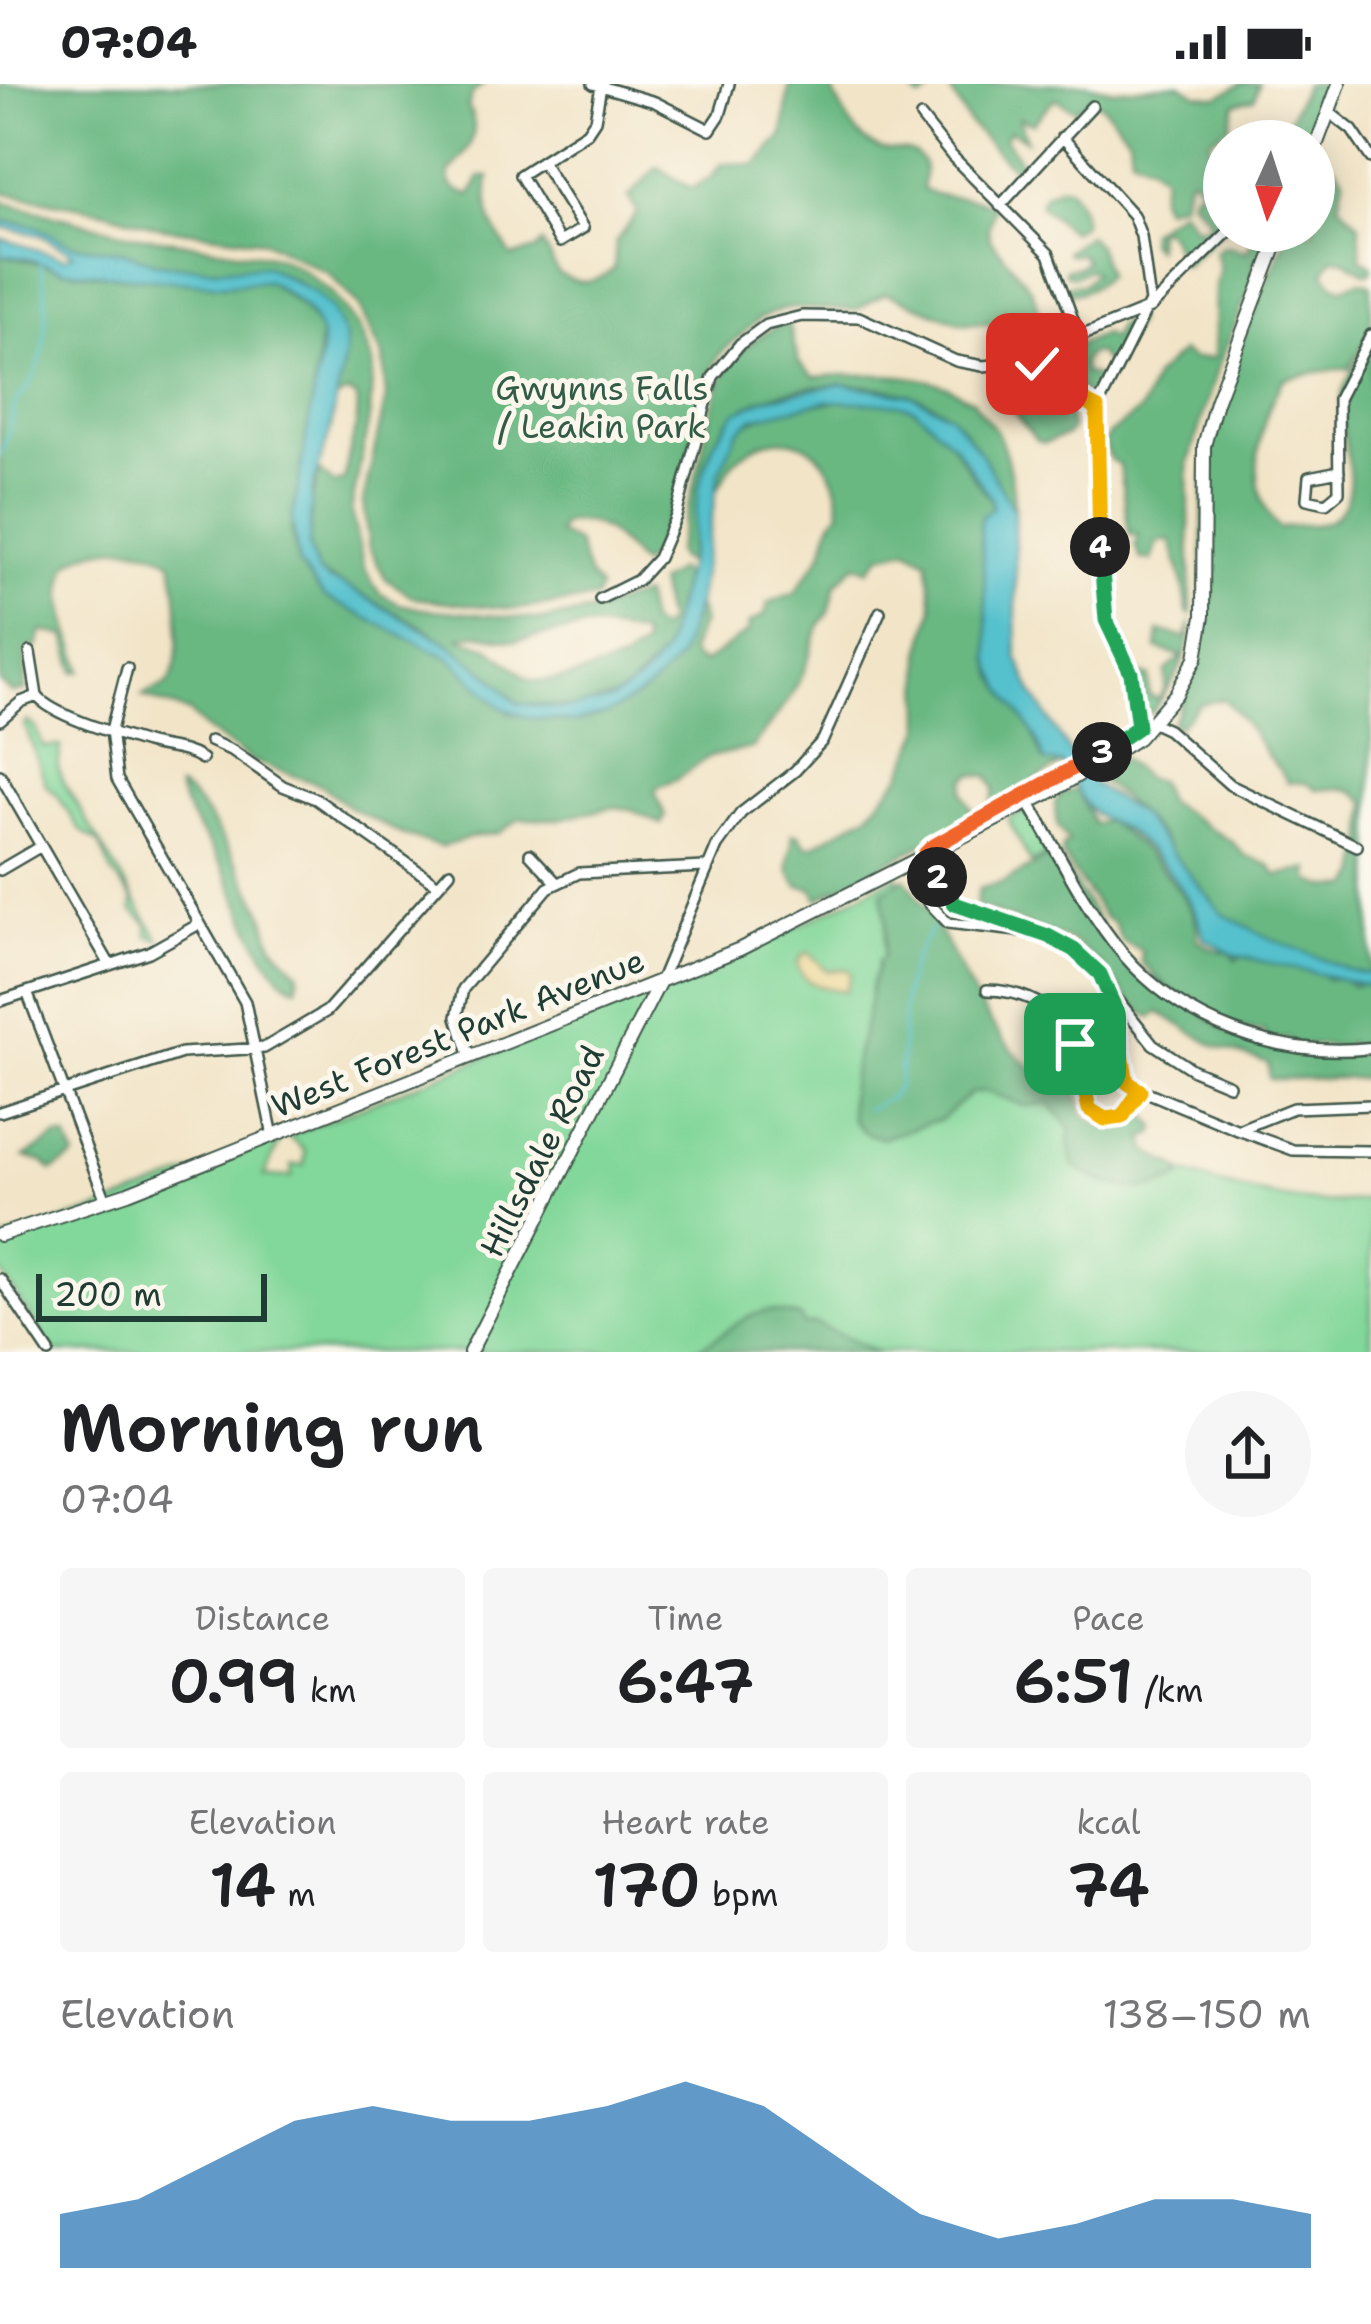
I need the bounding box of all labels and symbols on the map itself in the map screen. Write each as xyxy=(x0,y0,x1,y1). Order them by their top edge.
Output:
north arrow xyxy=(1203,120,1335,252)
pin xyxy=(986,313,1088,415)
park label: Gwynns Falls / Leakin Park xyxy=(495,366,709,449)
pin: 4 xyxy=(1070,517,1130,577)
pin: 3 xyxy=(1072,722,1132,782)
pin: 2 xyxy=(907,847,967,907)
street label: West Forest Park Avenue xyxy=(265,937,651,1129)
pin xyxy=(1024,993,1126,1095)
street label: Hillsdale Road xyxy=(469,1037,615,1265)
scale bar xyxy=(36,1268,267,1321)

